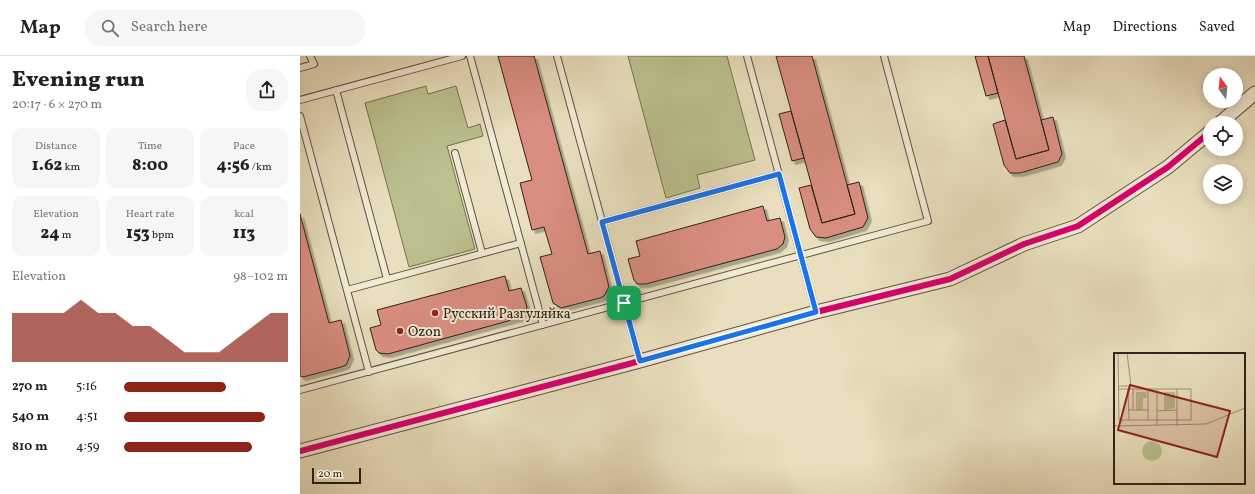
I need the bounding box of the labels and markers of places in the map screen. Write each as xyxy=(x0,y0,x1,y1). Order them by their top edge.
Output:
pin xyxy=(607,286,641,320)
place label: Русский Разгуляйка xyxy=(443,305,571,324)
marker: Русский Разгуляйка xyxy=(430,308,440,318)
place label: Ozon xyxy=(408,323,441,342)
marker: Ozon xyxy=(395,326,405,336)

